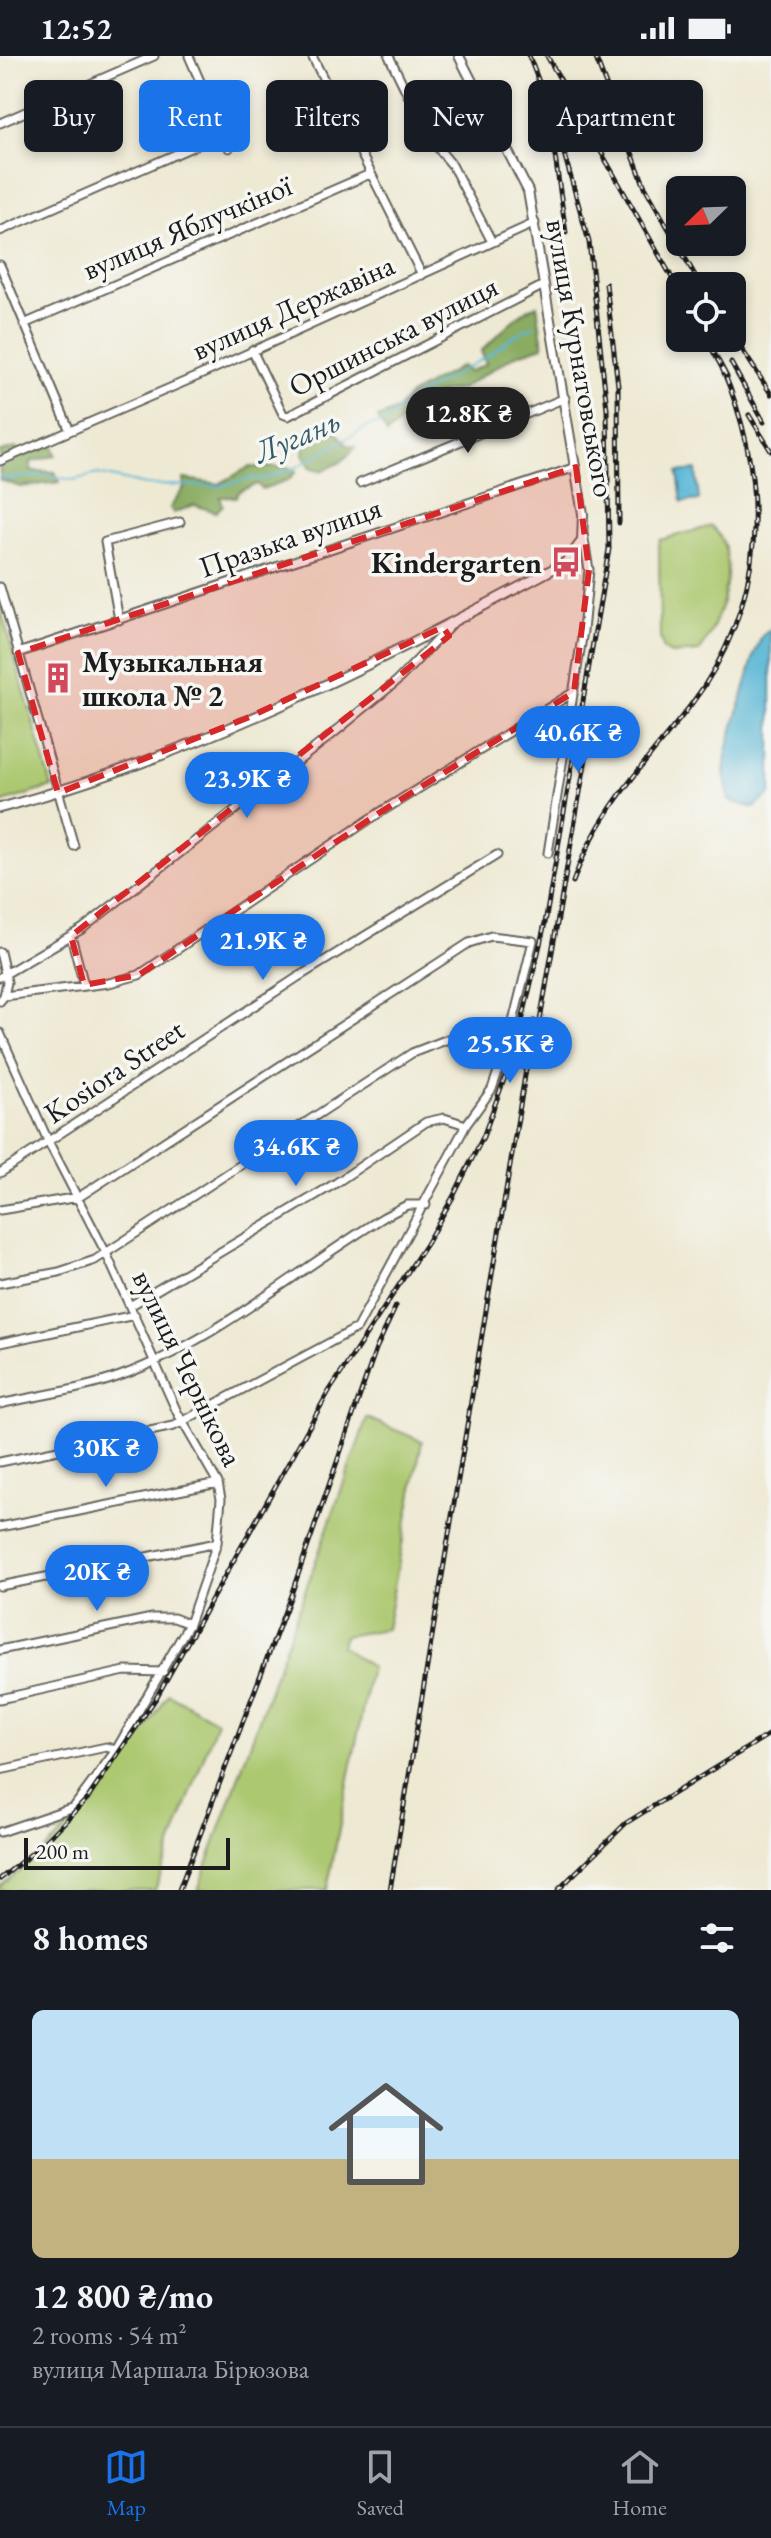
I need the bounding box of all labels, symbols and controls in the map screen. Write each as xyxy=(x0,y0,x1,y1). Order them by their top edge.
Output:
text: 12:52 xyxy=(40,9,112,48)
chip: Buy xyxy=(24,80,123,152)
chip: Rent xyxy=(139,80,250,152)
chip: Filters xyxy=(266,80,388,152)
chip: New xyxy=(404,80,512,152)
chip: Apartment xyxy=(528,80,703,152)
street label: вулиця Яблучкіної xyxy=(77,165,298,289)
north arrow xyxy=(666,176,746,256)
map controls xyxy=(666,176,746,352)
street label: вулиця Курнатовського xyxy=(537,216,625,500)
street label: вулиця Державіна xyxy=(186,245,400,369)
street label: Оршинська вулиця xyxy=(282,266,504,406)
button: locate xyxy=(666,272,746,352)
pin: 12.8K ₴ xyxy=(394,387,542,455)
text: 12.8K ₴ xyxy=(424,396,512,430)
water label: Лугань xyxy=(246,399,347,474)
street label: Празька вулиця xyxy=(194,488,386,586)
place label: Kindergarten xyxy=(371,543,542,582)
bus stop icon: Kindergarten xyxy=(549,545,583,579)
place label: Музыкальная школа № 2 xyxy=(82,642,263,715)
building icon: Музыкальная школа № 2 xyxy=(41,661,75,695)
pin: 40.6K ₴ xyxy=(504,706,652,774)
text: 40.6K ₴ xyxy=(534,715,622,749)
pin: 23.9K ₴ xyxy=(173,752,321,820)
text: 23.9K ₴ xyxy=(203,761,291,795)
pin: 21.9K ₴ xyxy=(189,914,337,982)
text: 21.9K ₴ xyxy=(219,923,307,957)
street label: Kosiora Street xyxy=(36,1009,192,1132)
pin: 25.5K ₴ xyxy=(436,1017,584,1085)
text: 25.5K ₴ xyxy=(466,1026,554,1060)
pin: 34.6K ₴ xyxy=(222,1120,370,1188)
text: 34.6K ₴ xyxy=(252,1129,340,1163)
street label: вулиця Чернікова xyxy=(124,1263,252,1473)
pin: 30K ₴ xyxy=(50,1421,162,1489)
text: 30K ₴ xyxy=(72,1430,140,1464)
pin: 20K ₴ xyxy=(41,1545,153,1613)
text: 20K ₴ xyxy=(63,1554,131,1588)
scale bar xyxy=(24,1834,230,1870)
text: 200 m xyxy=(36,1837,89,1866)
text: 8 homes xyxy=(32,1916,148,1960)
icon: filters xyxy=(695,1916,739,1960)
icon: home xyxy=(314,2062,458,2206)
text: 12 800 ₴/mo xyxy=(32,2274,213,2318)
text: 2 rooms · 54 m² xyxy=(32,2318,187,2352)
text: вулиця Маршала Бірюзова xyxy=(32,2352,309,2386)
tab: Map xyxy=(104,2445,148,2522)
tab: Saved xyxy=(357,2445,404,2522)
tab: Home xyxy=(612,2445,667,2522)

